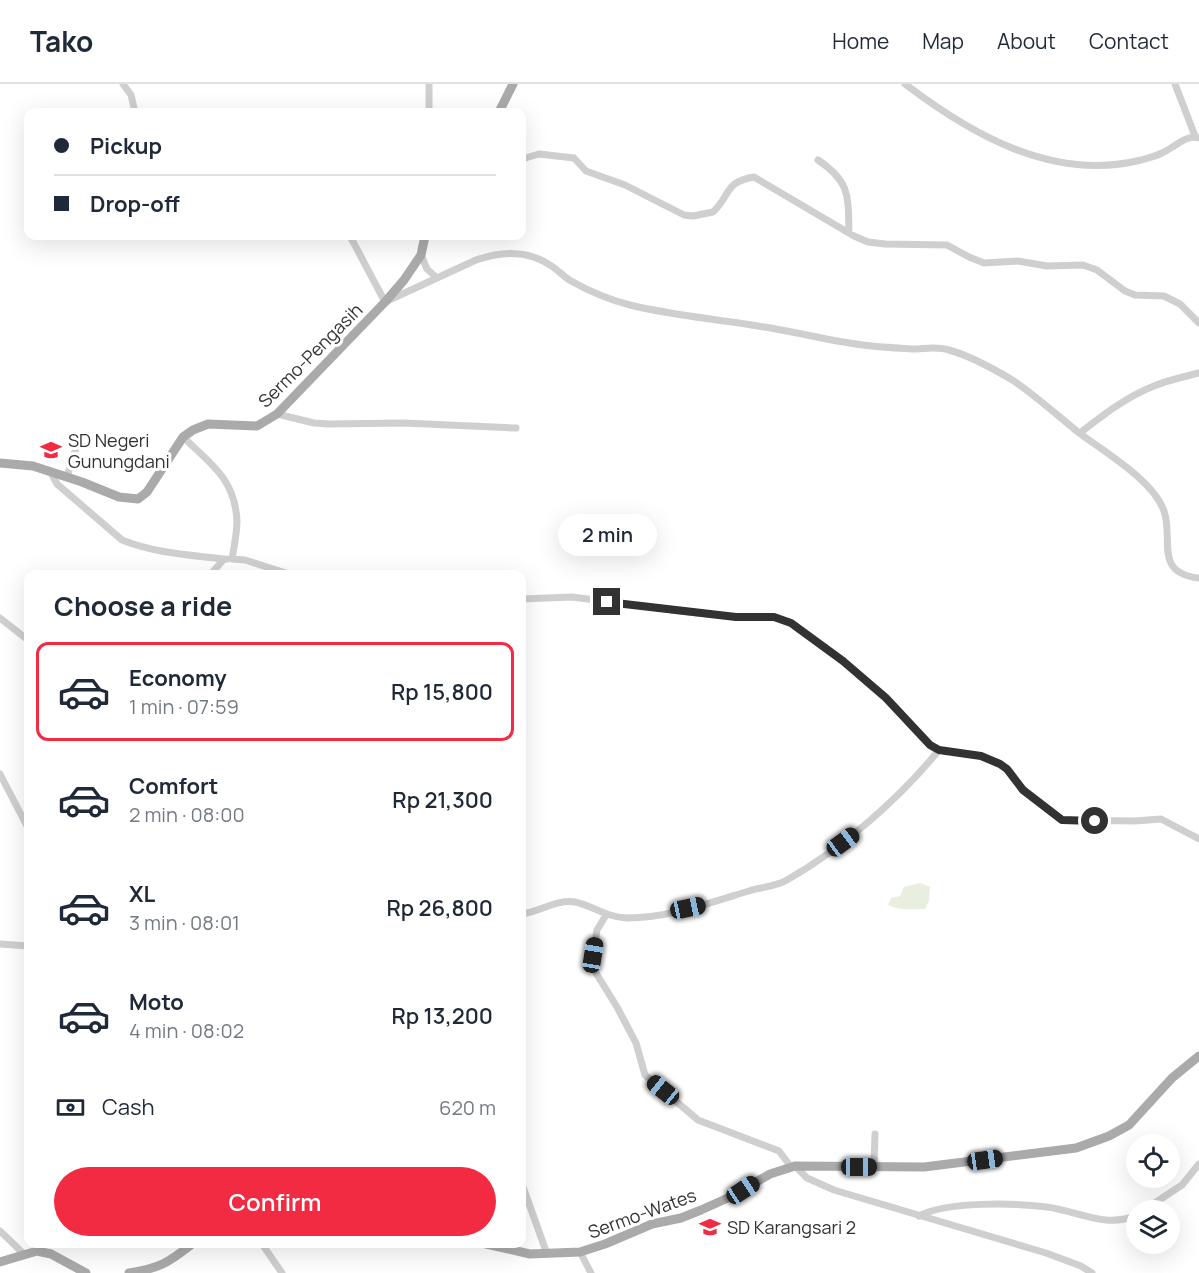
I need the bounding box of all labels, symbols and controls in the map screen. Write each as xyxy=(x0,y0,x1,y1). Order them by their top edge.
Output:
text: Tako xyxy=(30,22,93,60)
text: Home xyxy=(832,27,889,55)
text: Map xyxy=(922,27,964,55)
text: About xyxy=(997,27,1056,55)
text: Contact xyxy=(1089,27,1169,55)
text: Pickup xyxy=(90,131,162,161)
text: Drop-off xyxy=(90,189,180,219)
street label: Sermo-Pengasih xyxy=(253,298,367,412)
place label: SD Negeri Gunungdani xyxy=(68,428,170,473)
school or university icon: SD Negeri Gunungdani xyxy=(39,438,63,462)
callout: 2 min xyxy=(558,515,656,557)
text: 2 min xyxy=(582,521,633,548)
text: Choose a ride xyxy=(54,587,232,624)
route end xyxy=(593,588,620,615)
text: Economy xyxy=(129,663,227,693)
icon: car xyxy=(57,665,111,719)
text: Rp 15,800 xyxy=(391,677,493,707)
text: 1 min · 07:59 xyxy=(129,693,239,720)
text: Comfort xyxy=(129,771,218,801)
icon: car xyxy=(57,773,111,827)
text: Rp 21,300 xyxy=(392,785,493,815)
text: 2 min · 08:00 xyxy=(129,801,245,828)
route start xyxy=(1081,807,1108,834)
car xyxy=(823,824,863,860)
text: XL xyxy=(129,879,155,909)
icon: car xyxy=(57,881,111,935)
text: Rp 26,800 xyxy=(386,893,493,923)
car xyxy=(669,895,707,921)
text: 3 min · 08:01 xyxy=(129,909,240,936)
car xyxy=(581,936,605,974)
text: Moto xyxy=(129,987,184,1017)
icon: car xyxy=(57,989,111,1043)
text: Rp 13,200 xyxy=(391,1001,493,1031)
text: 4 min · 08:02 xyxy=(129,1017,244,1044)
car xyxy=(643,1072,683,1108)
icon: cash xyxy=(54,1091,87,1124)
text: Cash xyxy=(102,1092,155,1122)
text: 620 m xyxy=(439,1094,496,1121)
map controls xyxy=(1126,1134,1180,1254)
button: locate xyxy=(1126,1134,1180,1188)
car xyxy=(966,1149,1004,1171)
car xyxy=(841,1158,877,1176)
button: Confirm xyxy=(54,1167,496,1236)
car xyxy=(723,1173,763,1207)
street label: Sermo-Wates xyxy=(585,1182,699,1244)
button: layers xyxy=(1126,1200,1180,1254)
school or university icon: SD Karangsari 2 xyxy=(698,1215,722,1239)
place label: SD Karangsari 2 xyxy=(727,1215,856,1239)

